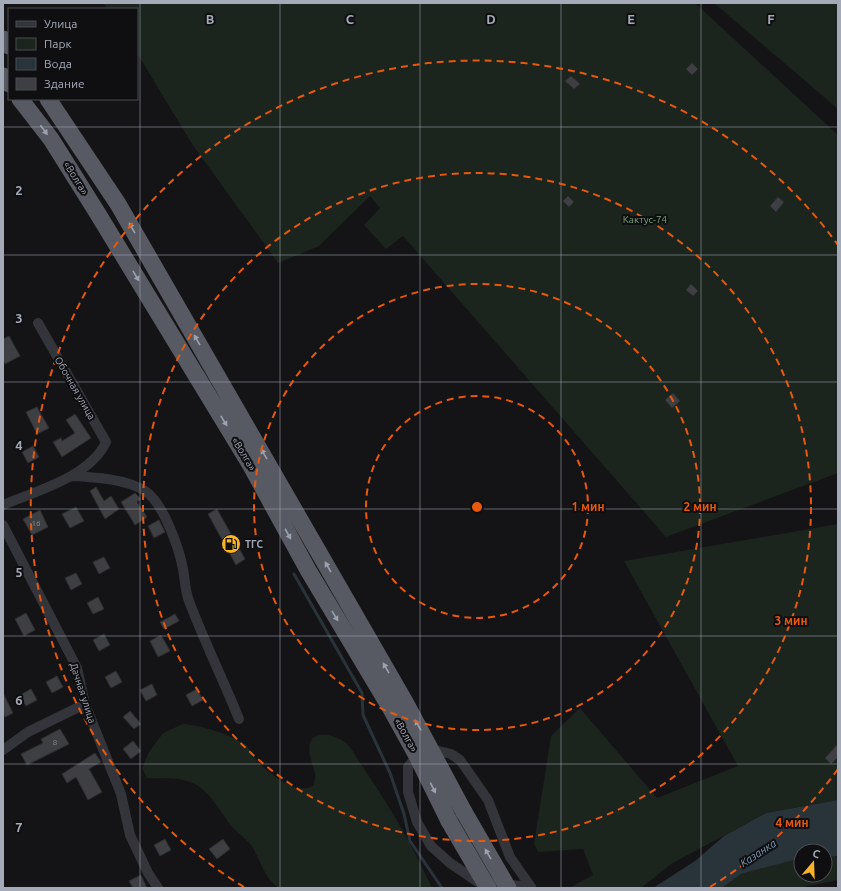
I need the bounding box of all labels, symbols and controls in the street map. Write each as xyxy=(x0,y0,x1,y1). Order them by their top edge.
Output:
legend xyxy=(8,8,138,100)
text: B xyxy=(206,12,215,26)
text: C xyxy=(346,12,355,26)
text: D xyxy=(486,12,496,26)
text: E xyxy=(627,12,635,26)
text: F xyxy=(767,12,775,26)
text: Улица xyxy=(44,17,77,30)
text: Парк xyxy=(44,37,72,50)
text: Вода xyxy=(44,57,72,70)
text: Здание xyxy=(44,77,85,90)
one-way arrow xyxy=(40,125,48,135)
street label: «Волга» xyxy=(62,160,91,197)
text: 2 xyxy=(15,183,23,197)
park label: Кактус-74 xyxy=(623,214,668,225)
one-way arrow xyxy=(128,222,135,234)
one-way arrow xyxy=(132,270,139,282)
text: 3 xyxy=(15,311,23,325)
one-way arrow xyxy=(194,334,201,346)
street label: Обочная улица xyxy=(53,355,97,421)
one-way arrow xyxy=(220,416,228,426)
street label: «Волга» xyxy=(230,435,258,473)
text: 4 xyxy=(15,438,23,452)
one-way arrow xyxy=(260,448,267,460)
centre of rings xyxy=(470,500,484,514)
text: 1 мин xyxy=(571,500,605,513)
text: 2 мин xyxy=(683,500,717,513)
house number: 16 xyxy=(31,519,41,528)
one-way arrow xyxy=(285,528,292,540)
fuel station icon: ТГС xyxy=(220,533,242,555)
place label: ТГС xyxy=(245,539,264,550)
one-way arrow xyxy=(324,561,331,573)
text: 5 xyxy=(15,565,23,579)
one-way arrow xyxy=(331,611,339,621)
text: 3 мин xyxy=(774,614,808,627)
street label: Дачная улица xyxy=(68,661,98,725)
one-way arrow xyxy=(382,662,389,674)
text: 6 xyxy=(15,693,23,707)
street label: «Волга» xyxy=(392,716,420,754)
one-way arrow xyxy=(415,719,421,731)
house number: 8 xyxy=(53,738,58,747)
one-way arrow xyxy=(430,782,436,794)
text: 4 мин xyxy=(775,816,809,829)
text: 7 xyxy=(15,820,23,834)
water label: Казанка xyxy=(738,837,778,869)
north arrow xyxy=(793,843,833,883)
text: С xyxy=(811,847,822,860)
one-way arrow xyxy=(485,848,492,860)

